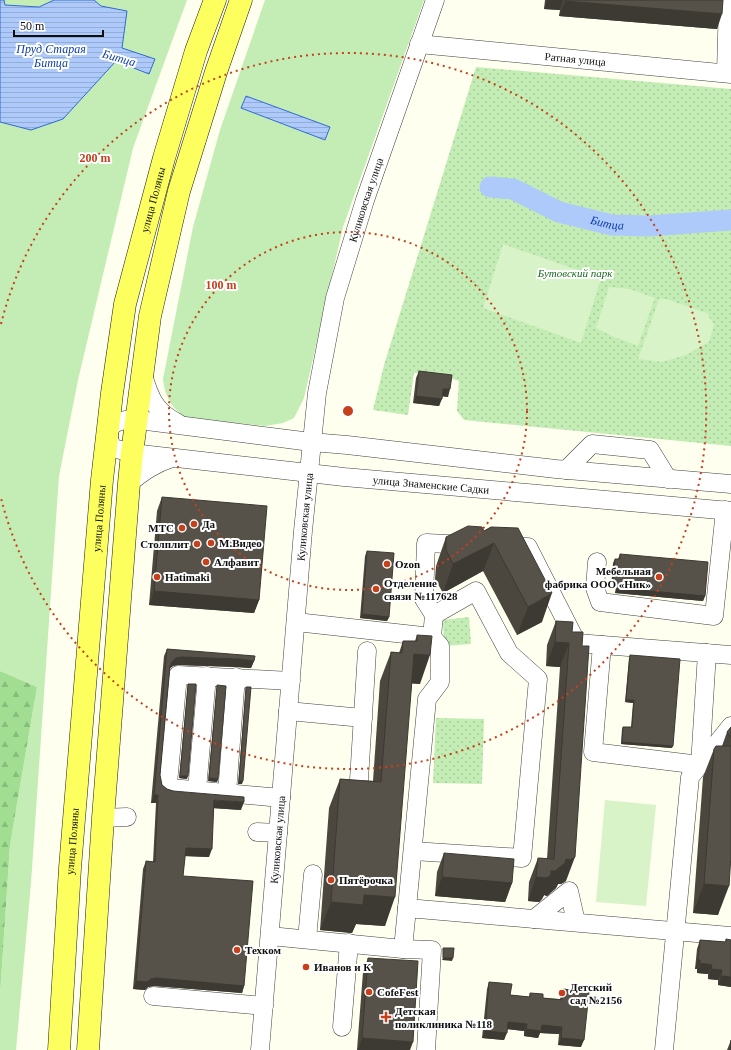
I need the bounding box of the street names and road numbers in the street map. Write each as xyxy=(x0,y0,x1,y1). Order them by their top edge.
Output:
street label: Ратная улица xyxy=(544,50,606,68)
street label: Куликовская улица xyxy=(346,156,385,244)
street label: улица Поляны xyxy=(138,165,167,234)
street label: Куликовская улица xyxy=(295,472,315,561)
street label: улица Знаменские Садки xyxy=(372,474,490,496)
street label: улица Поляны xyxy=(90,484,108,552)
street label: Куликовская улица xyxy=(268,795,287,884)
street label: улица Поляны xyxy=(64,807,81,875)

